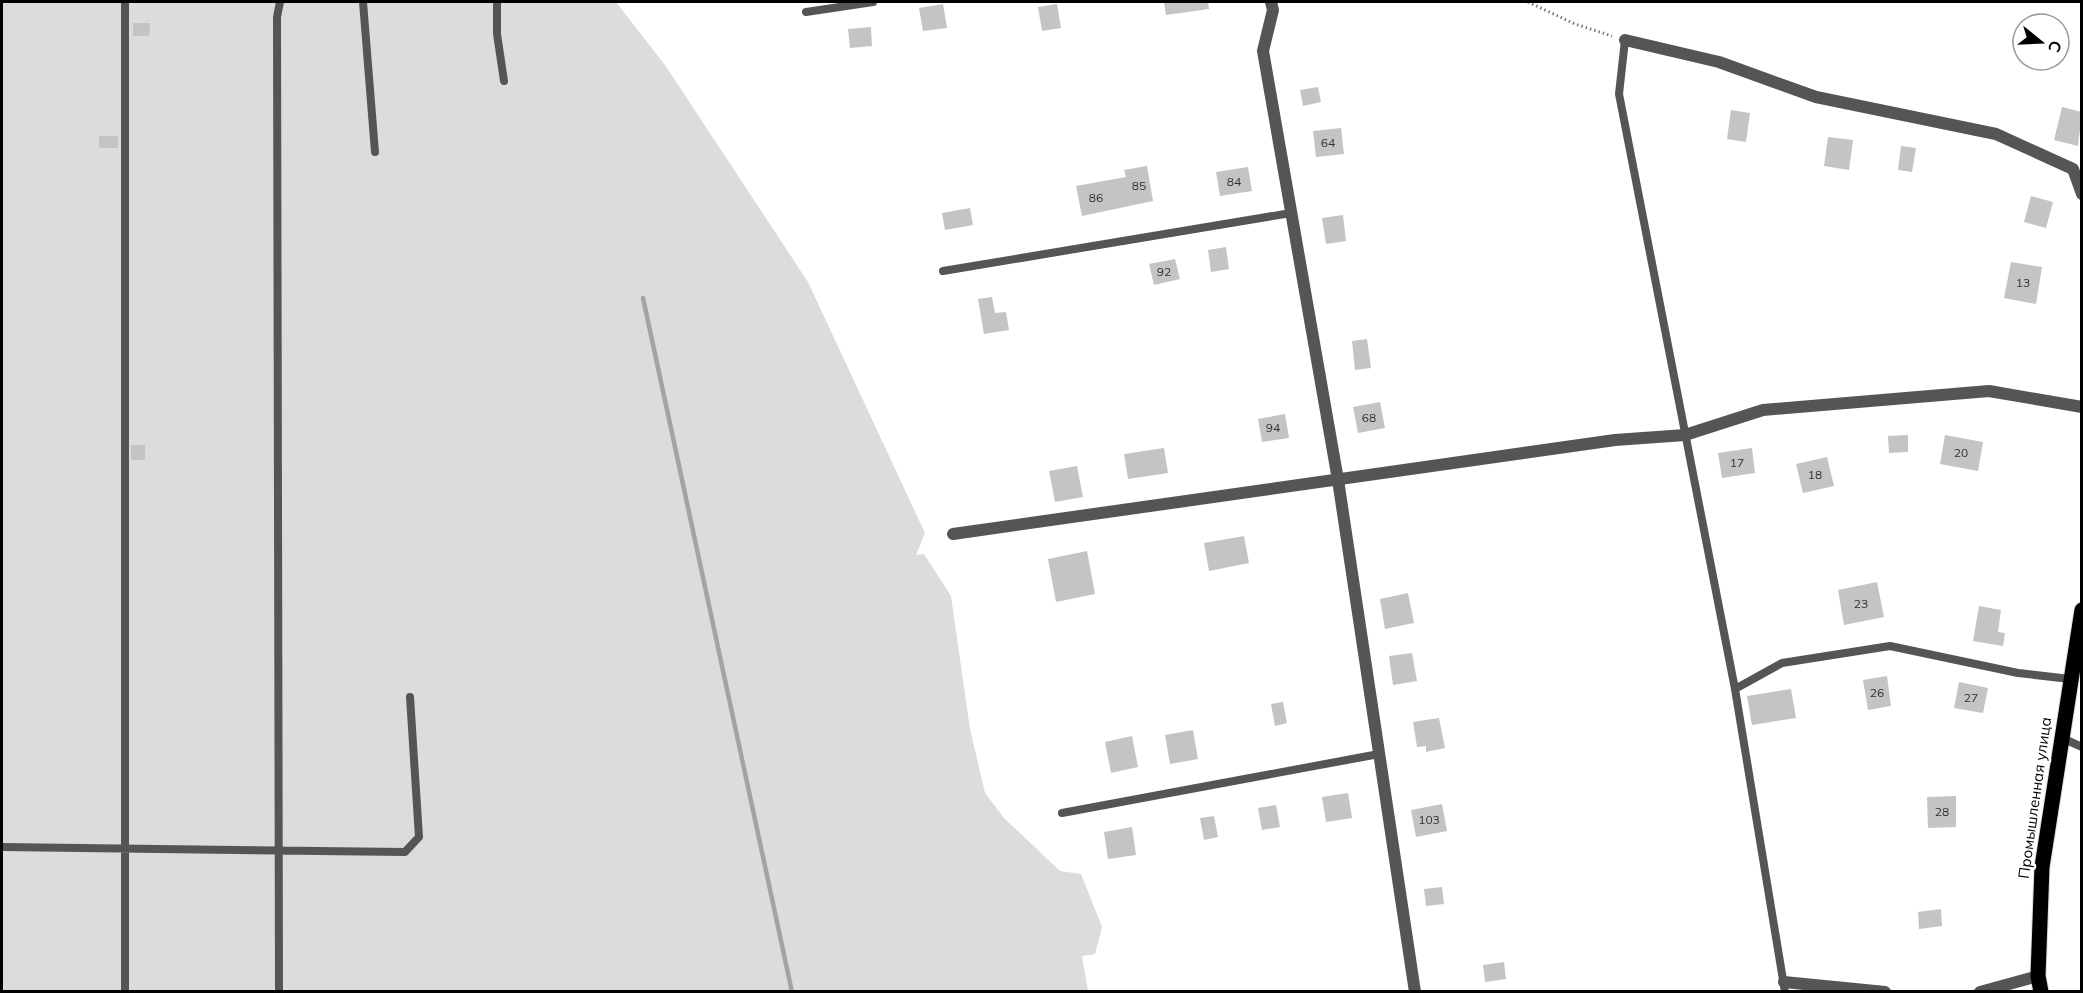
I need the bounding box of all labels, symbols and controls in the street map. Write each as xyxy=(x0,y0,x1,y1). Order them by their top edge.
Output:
north arrow xyxy=(2011,12,2071,72)
text: С xyxy=(2044,38,2066,55)
house number: 64 xyxy=(1321,135,1335,150)
house number: 84 xyxy=(1227,174,1241,189)
house number: 85 xyxy=(1132,178,1146,193)
house number: 86 xyxy=(1089,190,1103,205)
house number: 92 xyxy=(1157,264,1171,279)
house number: 13 xyxy=(2016,275,2030,290)
house number: 68 xyxy=(1362,410,1376,425)
house number: 94 xyxy=(1266,420,1280,435)
house number: 20 xyxy=(1954,445,1968,460)
house number: 17 xyxy=(1730,455,1744,470)
house number: 18 xyxy=(1808,467,1822,482)
house number: 23 xyxy=(1854,596,1868,611)
house number: 26 xyxy=(1870,685,1884,700)
house number: 27 xyxy=(1964,690,1978,705)
street label: Промышленная улица xyxy=(2014,716,2055,880)
house number: 28 xyxy=(1935,804,1949,819)
house number: 103 xyxy=(1418,812,1440,827)

